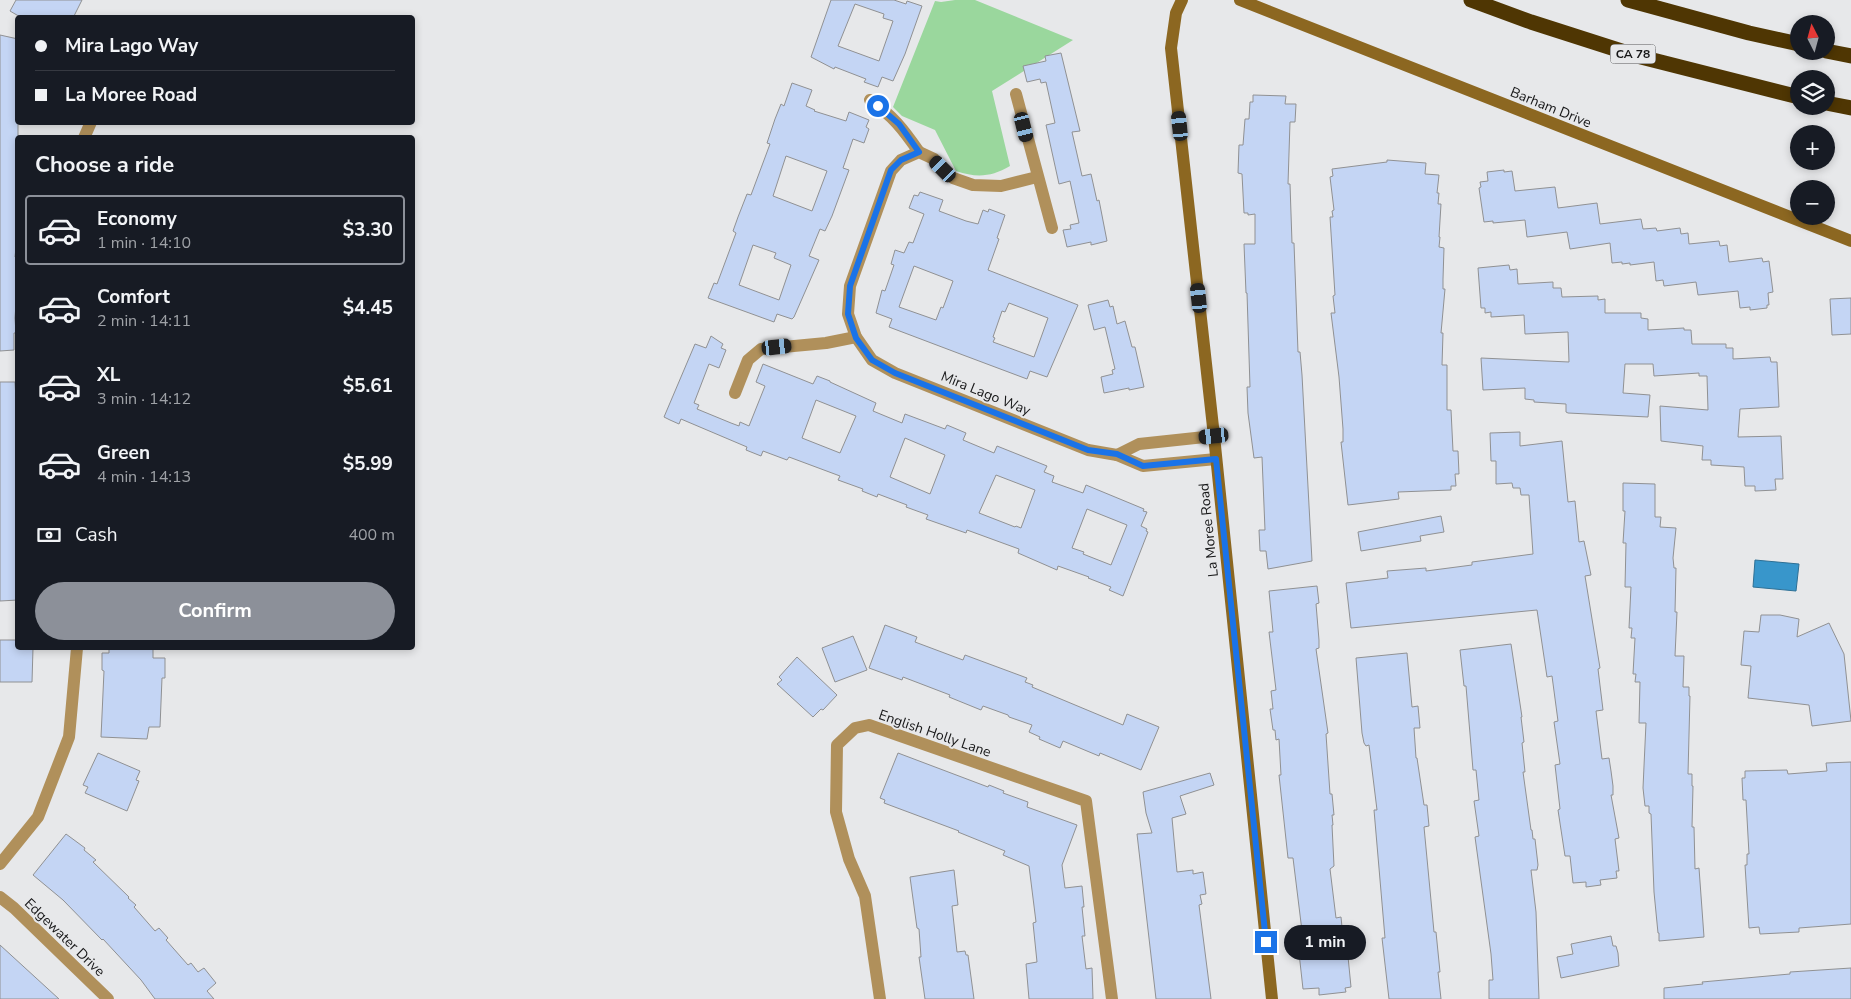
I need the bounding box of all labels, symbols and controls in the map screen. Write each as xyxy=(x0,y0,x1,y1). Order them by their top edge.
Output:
north arrow xyxy=(1790,15,1835,60)
map controls xyxy=(1790,15,1835,225)
text: Mira Lago Way xyxy=(65,33,198,59)
road number: CA 78 xyxy=(1610,44,1656,64)
button: layers xyxy=(1790,70,1835,115)
text: La Moree Road xyxy=(65,82,197,108)
street label: Barham Drive xyxy=(1507,83,1594,132)
route start xyxy=(867,95,889,117)
car xyxy=(1170,110,1189,142)
car xyxy=(1013,111,1034,143)
button: + xyxy=(1790,125,1835,170)
text: Choose a ride xyxy=(35,150,174,180)
car xyxy=(927,153,958,185)
button: − xyxy=(1790,180,1835,225)
text: Economy xyxy=(97,206,177,232)
icon: car xyxy=(37,208,82,253)
text: $3.30 xyxy=(343,217,393,243)
text: 1 min · 14:10 xyxy=(97,232,191,254)
car xyxy=(1189,282,1208,314)
text: Comfort xyxy=(97,284,170,310)
icon: car xyxy=(37,286,82,331)
text: $4.45 xyxy=(343,295,393,321)
text: 2 min · 14:11 xyxy=(97,310,191,332)
car xyxy=(761,338,792,356)
text: XL xyxy=(97,362,120,388)
icon: car xyxy=(37,364,82,409)
street label: Mira Lago Way xyxy=(938,367,1034,420)
text: $5.61 xyxy=(343,373,393,399)
text: 3 min · 14:12 xyxy=(97,388,191,410)
car xyxy=(1198,427,1229,445)
text: Green xyxy=(97,440,150,466)
icon: car xyxy=(37,442,82,487)
text: $5.99 xyxy=(343,451,393,477)
text: 4 min · 14:13 xyxy=(97,466,191,488)
street label: La Moree Road xyxy=(1194,482,1223,578)
icon: cash xyxy=(35,521,63,549)
text: Cash xyxy=(75,522,117,548)
text: 400 m xyxy=(348,524,395,546)
button: Confirm xyxy=(35,582,395,640)
street label: English Holly Lane xyxy=(876,705,994,762)
street label: Edgewater Drive xyxy=(20,894,109,981)
callout: 1 min xyxy=(1284,924,1366,960)
route end xyxy=(1255,931,1277,953)
text: 1 min xyxy=(1304,931,1346,953)

